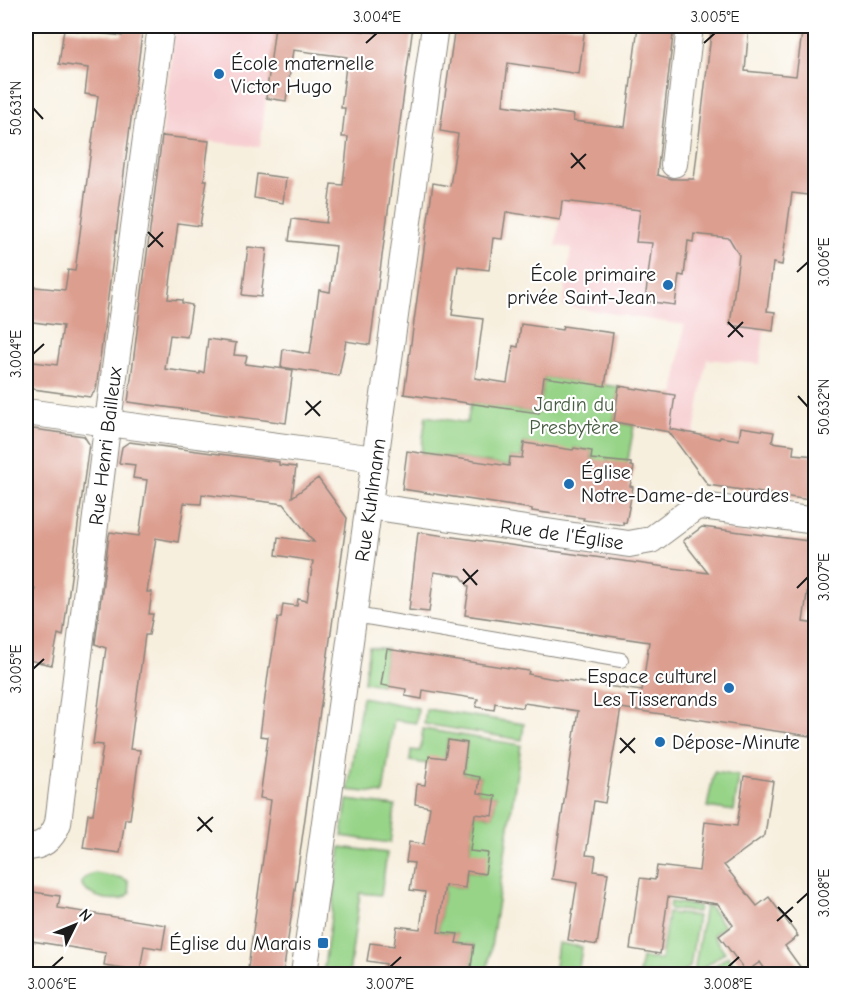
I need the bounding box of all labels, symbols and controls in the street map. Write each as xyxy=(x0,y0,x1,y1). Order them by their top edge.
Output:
text: 3.004°E xyxy=(353,8,401,26)
text: 3.005°E xyxy=(690,8,740,26)
place label: École maternelle Victor Hugo xyxy=(231,52,374,98)
marker: École maternelle Victor Hugo xyxy=(212,67,226,81)
text: 50.631°N xyxy=(7,81,25,135)
text: 3.006°E xyxy=(815,237,833,287)
place label: École primaire privée Saint-Jean xyxy=(507,263,656,309)
marker: École primaire privée Saint-Jean xyxy=(661,278,675,292)
text: 3.004°E xyxy=(7,330,25,378)
street label: Rue Henri Bailleux xyxy=(84,365,127,527)
text: 50.632°N xyxy=(815,379,833,435)
park label: Jardin du Presbytère xyxy=(529,393,619,439)
street label: Rue Kuhlmann xyxy=(350,437,391,563)
place label: Église Notre-Dame-de-Lourdes xyxy=(581,461,789,507)
marker: Église Notre-Dame-de-Lourdes xyxy=(562,477,576,491)
street label: Rue de l'Église xyxy=(499,514,625,555)
text: 3.007°E xyxy=(815,553,833,601)
text: 3.005°E xyxy=(7,644,25,694)
place label: Espace culturel Les Tisserands xyxy=(587,665,717,711)
marker: Espace culturel Les Tisserands xyxy=(722,681,736,695)
place label: Dépose-Minute xyxy=(672,731,800,754)
marker: Dépose-Minute xyxy=(653,735,667,749)
text: 3.008°E xyxy=(815,869,833,917)
north arrow xyxy=(45,895,105,955)
text: N xyxy=(75,905,95,925)
place label: Église du Marais xyxy=(169,932,311,955)
marker: Église du Marais xyxy=(316,936,330,950)
text: 3.006°E xyxy=(27,975,77,993)
text: 3.007°E xyxy=(366,975,414,993)
text: 3.008°E xyxy=(704,975,752,993)

